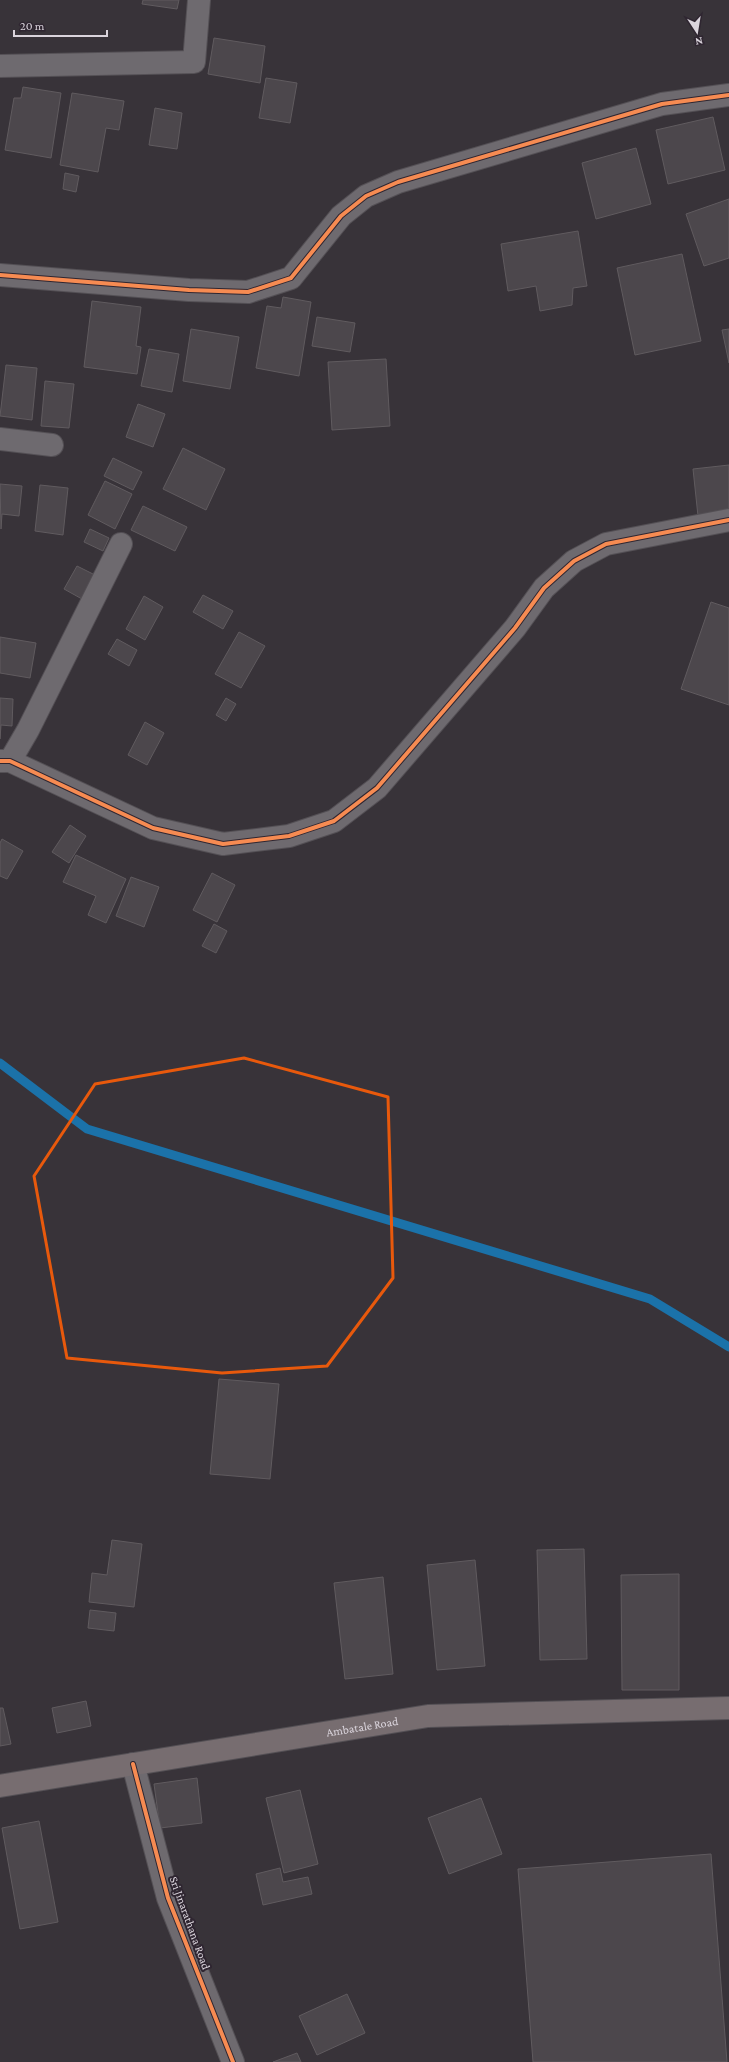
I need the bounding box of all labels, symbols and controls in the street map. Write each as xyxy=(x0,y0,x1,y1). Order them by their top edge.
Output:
scale bar xyxy=(14,12,107,38)
north arrow xyxy=(677,12,717,52)
text: 20 m xyxy=(20,19,45,33)
text: N xyxy=(694,35,704,49)
street label: Ambatale Road xyxy=(325,1714,400,1740)
street label: Sri Jinarathana Road xyxy=(167,1874,214,1972)

